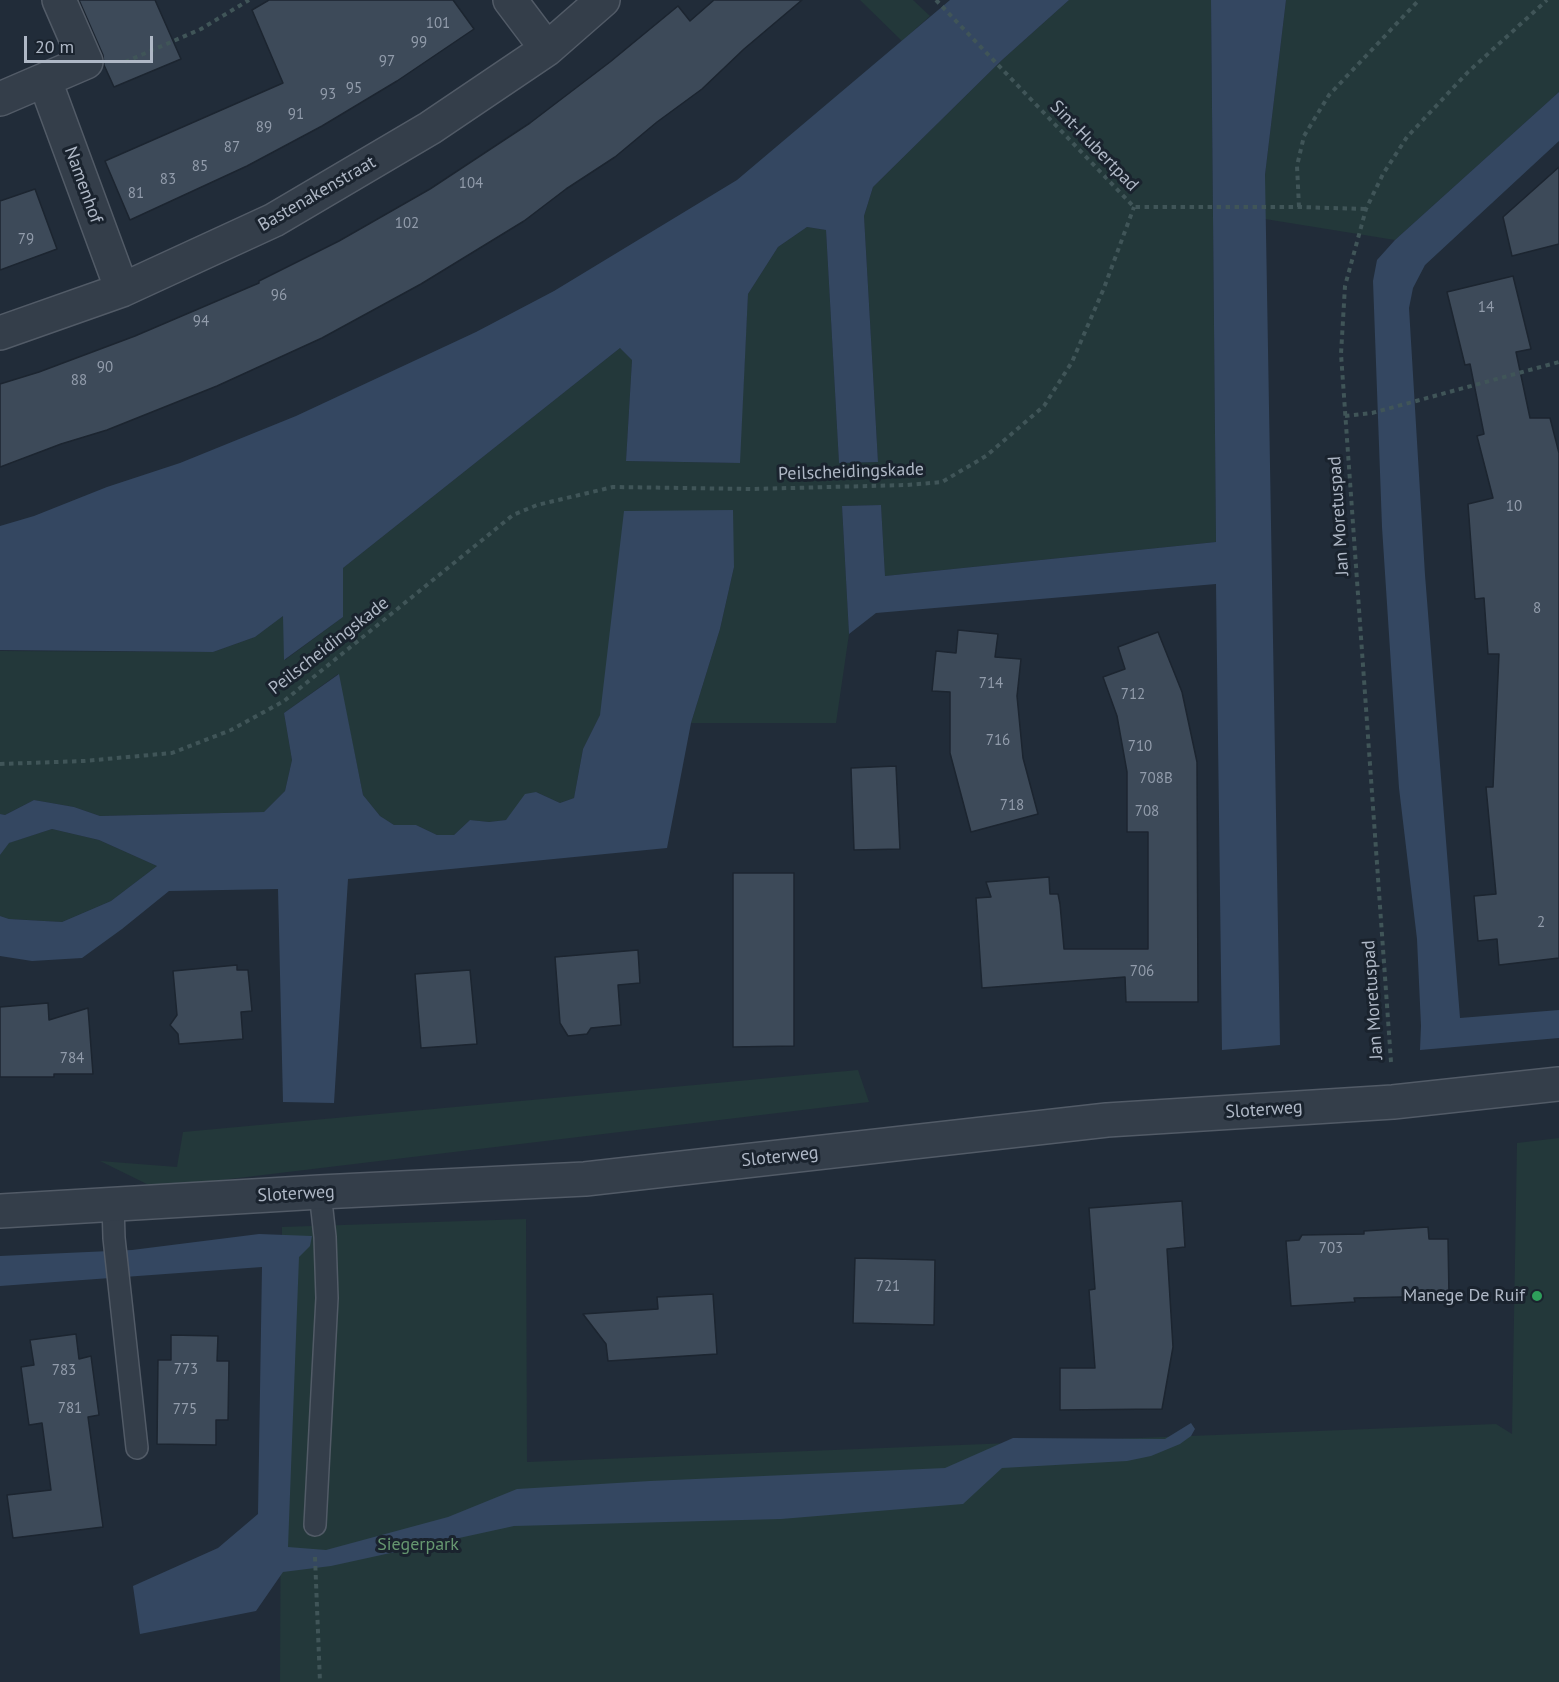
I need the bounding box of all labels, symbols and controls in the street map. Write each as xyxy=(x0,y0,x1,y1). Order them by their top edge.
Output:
house number: 101 xyxy=(426,15,450,33)
scale bar xyxy=(27,24,156,62)
house number: 99 xyxy=(411,34,427,52)
text: 20 m xyxy=(35,35,74,58)
house number: 97 xyxy=(379,53,395,71)
house number: 95 xyxy=(346,80,362,98)
house number: 93 xyxy=(320,86,336,104)
street label: Sint-Hubertpad xyxy=(1045,96,1143,196)
house number: 91 xyxy=(288,106,304,124)
house number: 89 xyxy=(256,119,272,137)
house number: 87 xyxy=(224,139,240,157)
street label: Namenhof xyxy=(59,144,107,226)
street label: Bastenakenstraat xyxy=(254,152,380,236)
house number: 85 xyxy=(192,158,208,176)
house number: 83 xyxy=(160,171,176,189)
house number: 104 xyxy=(459,175,483,193)
house number: 81 xyxy=(128,185,144,203)
house number: 102 xyxy=(395,215,419,233)
house number: 79 xyxy=(18,231,34,249)
house number: 96 xyxy=(271,287,287,305)
house number: 14 xyxy=(1478,299,1494,317)
house number: 94 xyxy=(193,313,209,331)
house number: 90 xyxy=(97,359,113,377)
house number: 88 xyxy=(71,372,87,390)
street label: Jan Moretuspad xyxy=(1324,456,1354,576)
street label: Peilscheidingskade xyxy=(778,459,924,485)
house number: 10 xyxy=(1506,498,1522,516)
street label: Peilscheidingskade xyxy=(265,593,393,699)
house number: 8 xyxy=(1533,600,1541,618)
house number: 714 xyxy=(979,675,1003,693)
house number: 712 xyxy=(1121,686,1145,704)
house number: 716 xyxy=(986,732,1010,750)
house number: 710 xyxy=(1128,738,1152,756)
house number: 708B xyxy=(1139,770,1173,788)
house number: 718 xyxy=(1000,797,1024,815)
house number: 708 xyxy=(1135,803,1159,821)
house number: 2 xyxy=(1537,914,1545,932)
street label: Jan Moretuspad xyxy=(1358,940,1388,1060)
house number: 706 xyxy=(1130,963,1154,981)
house number: 784 xyxy=(60,1050,84,1068)
street label: Sloterweg xyxy=(1225,1097,1303,1123)
street label: Sloterweg xyxy=(740,1142,820,1172)
street label: Sloterweg xyxy=(257,1181,335,1207)
house number: 703 xyxy=(1319,1240,1343,1258)
house number: 721 xyxy=(876,1278,900,1296)
place label: Manege De Ruif xyxy=(1403,1285,1525,1307)
marker: Manege De Ruif xyxy=(1530,1289,1544,1303)
house number: 773 xyxy=(174,1361,198,1379)
house number: 783 xyxy=(52,1362,76,1380)
house number: 781 xyxy=(58,1400,82,1418)
house number: 775 xyxy=(173,1401,197,1419)
park label: Siegerpark xyxy=(377,1534,459,1556)

